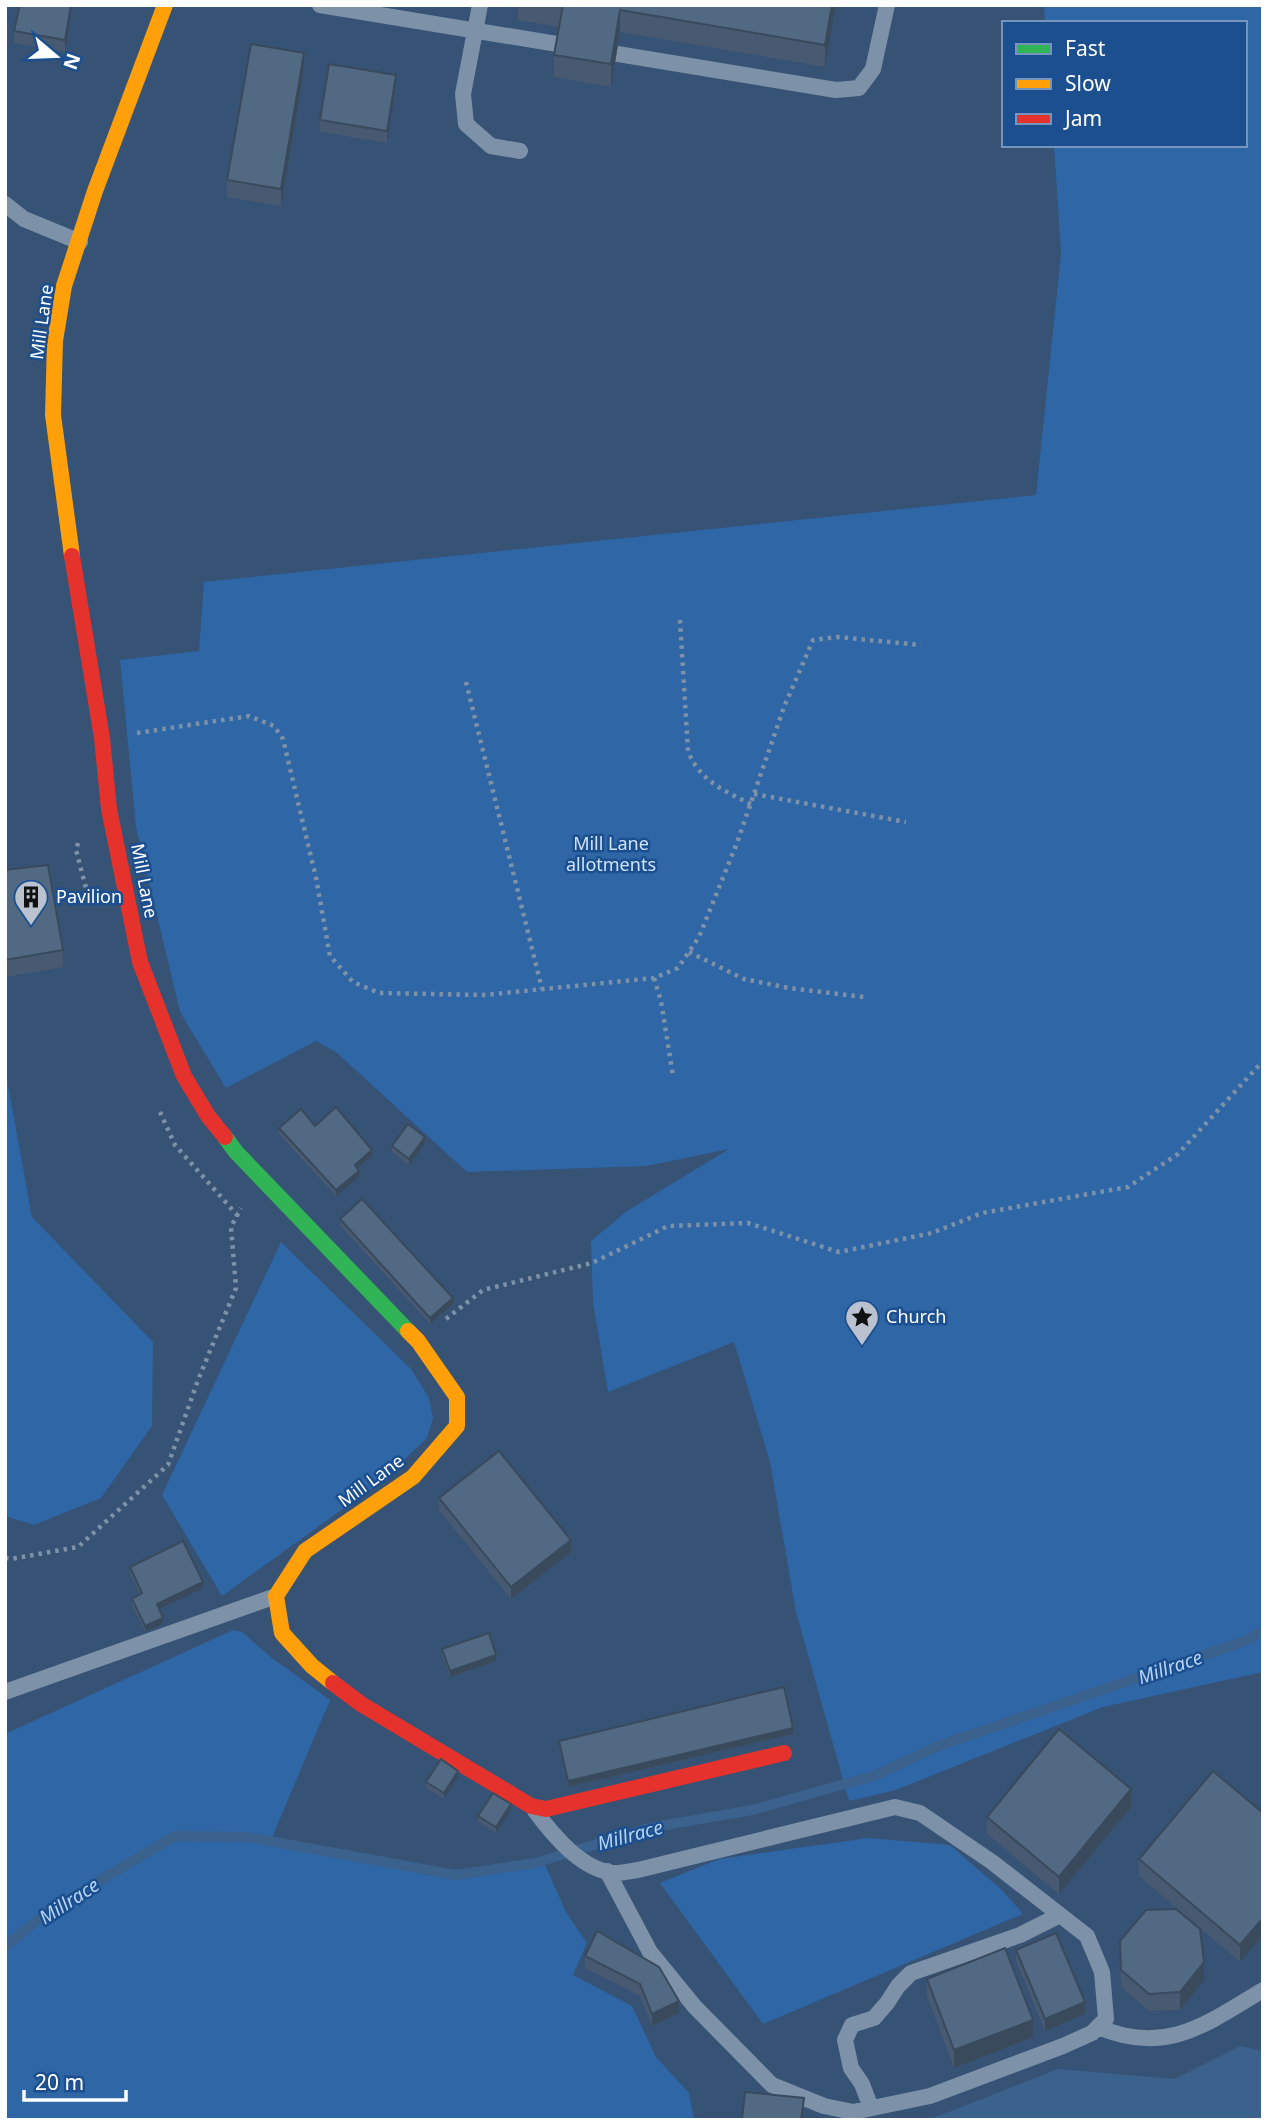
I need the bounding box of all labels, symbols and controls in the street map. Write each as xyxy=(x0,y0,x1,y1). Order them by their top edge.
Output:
north arrow xyxy=(21,21,91,91)
legend xyxy=(1002,21,1247,147)
text: Fast xyxy=(1065,34,1106,62)
text: N xyxy=(57,50,87,73)
text: Slow xyxy=(1065,69,1111,97)
text: Jam xyxy=(1063,104,1102,132)
street label: Mill Lane xyxy=(24,283,58,361)
park label: Mill Lane allotments xyxy=(566,831,656,876)
street label: Mill Lane xyxy=(126,841,164,920)
building icon: Pavilion xyxy=(12,878,50,927)
place label: Pavilion xyxy=(56,884,122,908)
place icon: Church xyxy=(843,1298,881,1347)
place label: Church xyxy=(886,1304,946,1328)
street label: Mill Lane xyxy=(333,1448,408,1512)
water label: Millrace xyxy=(1134,1644,1206,1690)
water label: Millrace xyxy=(594,1814,666,1856)
water label: Millrace xyxy=(34,1872,104,1930)
scale bar xyxy=(24,2058,126,2102)
text: 20 m xyxy=(35,2068,84,2096)

